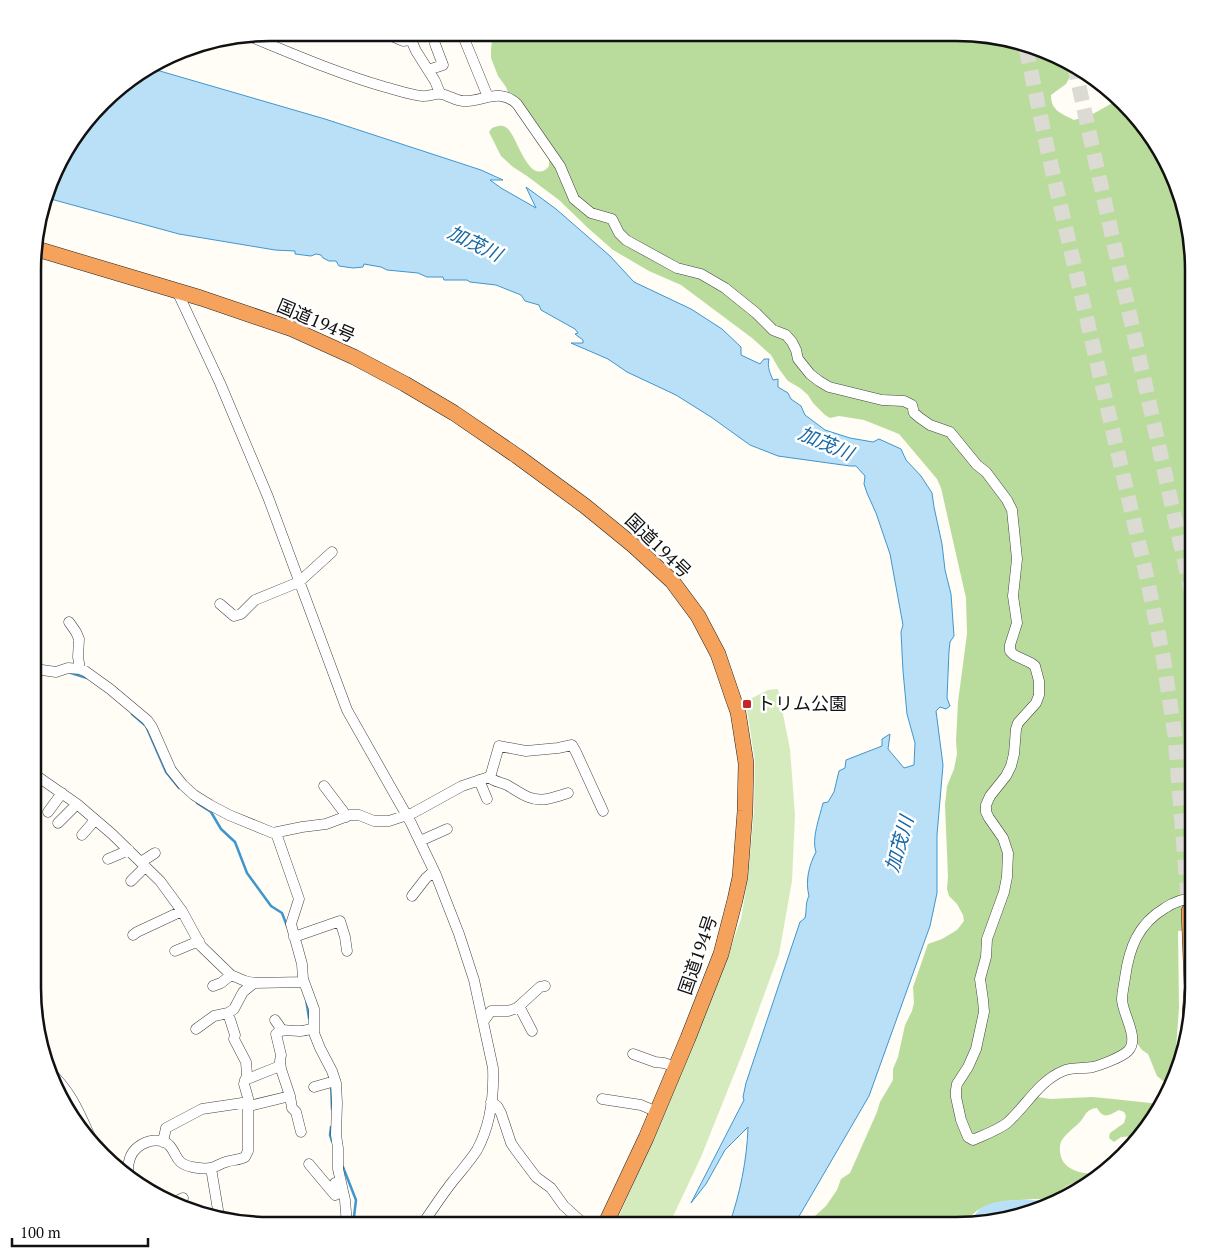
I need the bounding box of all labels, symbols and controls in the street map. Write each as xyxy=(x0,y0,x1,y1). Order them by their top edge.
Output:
water label: 加茂川 xyxy=(444,219,508,267)
street label: 国道194号 xyxy=(274,293,359,347)
water label: 加茂川 xyxy=(795,420,859,466)
street label: 国道194号 xyxy=(621,508,697,583)
place label: トリム公園 xyxy=(757,691,847,715)
marker: トリム公園 xyxy=(741,698,753,710)
water label: 加茂川 xyxy=(879,811,919,875)
street label: 国道194号 xyxy=(672,912,722,998)
scale bar xyxy=(12,1216,149,1248)
text: 100 m xyxy=(20,1222,61,1242)

